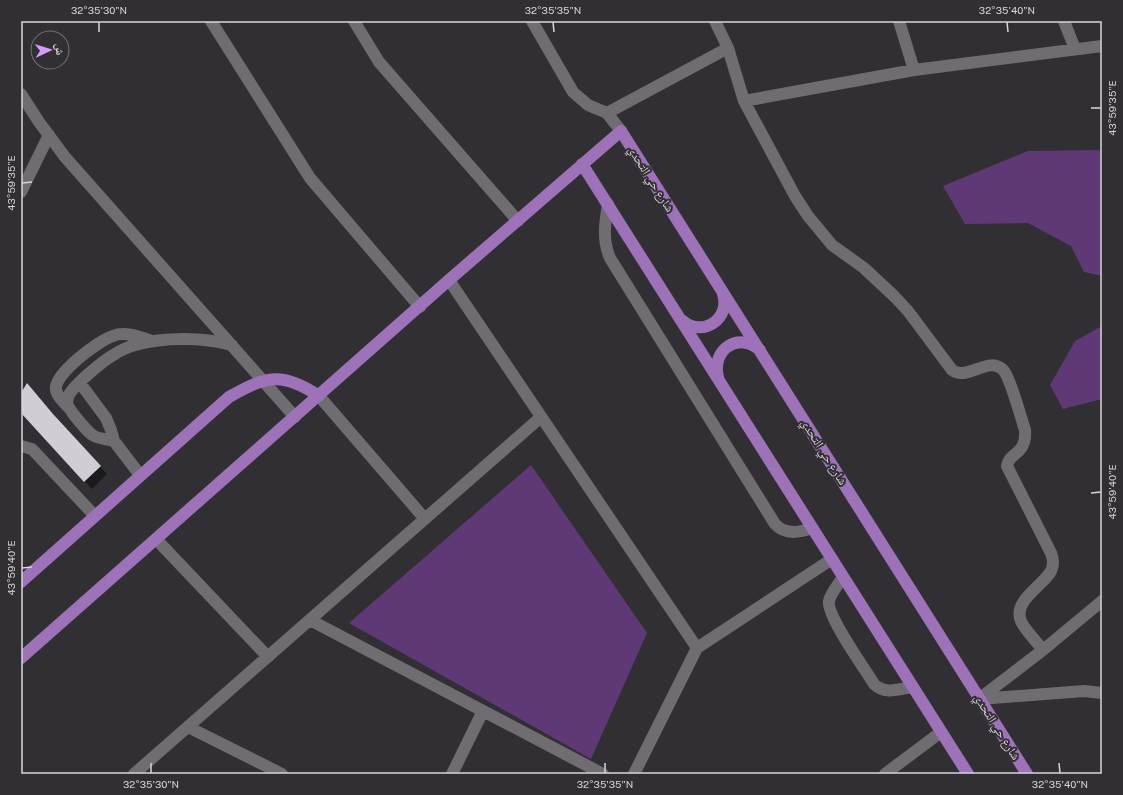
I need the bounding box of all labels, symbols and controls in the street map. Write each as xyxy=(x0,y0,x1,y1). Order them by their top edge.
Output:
text: 32°35'30"N xyxy=(71,4,127,16)
text: 32°35'35"N xyxy=(525,4,581,16)
text: 32°35'40"N xyxy=(979,4,1035,16)
north arrow xyxy=(30,30,70,70)
text: ش xyxy=(52,43,66,56)
text: 43°59'35"E xyxy=(1106,80,1118,136)
street label: شارع حي التحدي xyxy=(623,143,677,216)
text: 43°59'35"E xyxy=(5,155,17,211)
street label: شارع حي التحدي xyxy=(796,416,850,489)
text: 43°59'40"E xyxy=(1106,464,1118,520)
text: 43°59'40"E xyxy=(5,540,17,596)
street label: شارع حي التحدي xyxy=(969,691,1023,764)
text: 32°35'30"N xyxy=(123,778,179,790)
text: 32°35'35"N xyxy=(577,778,633,790)
text: 32°35'40"N xyxy=(1032,778,1088,790)

